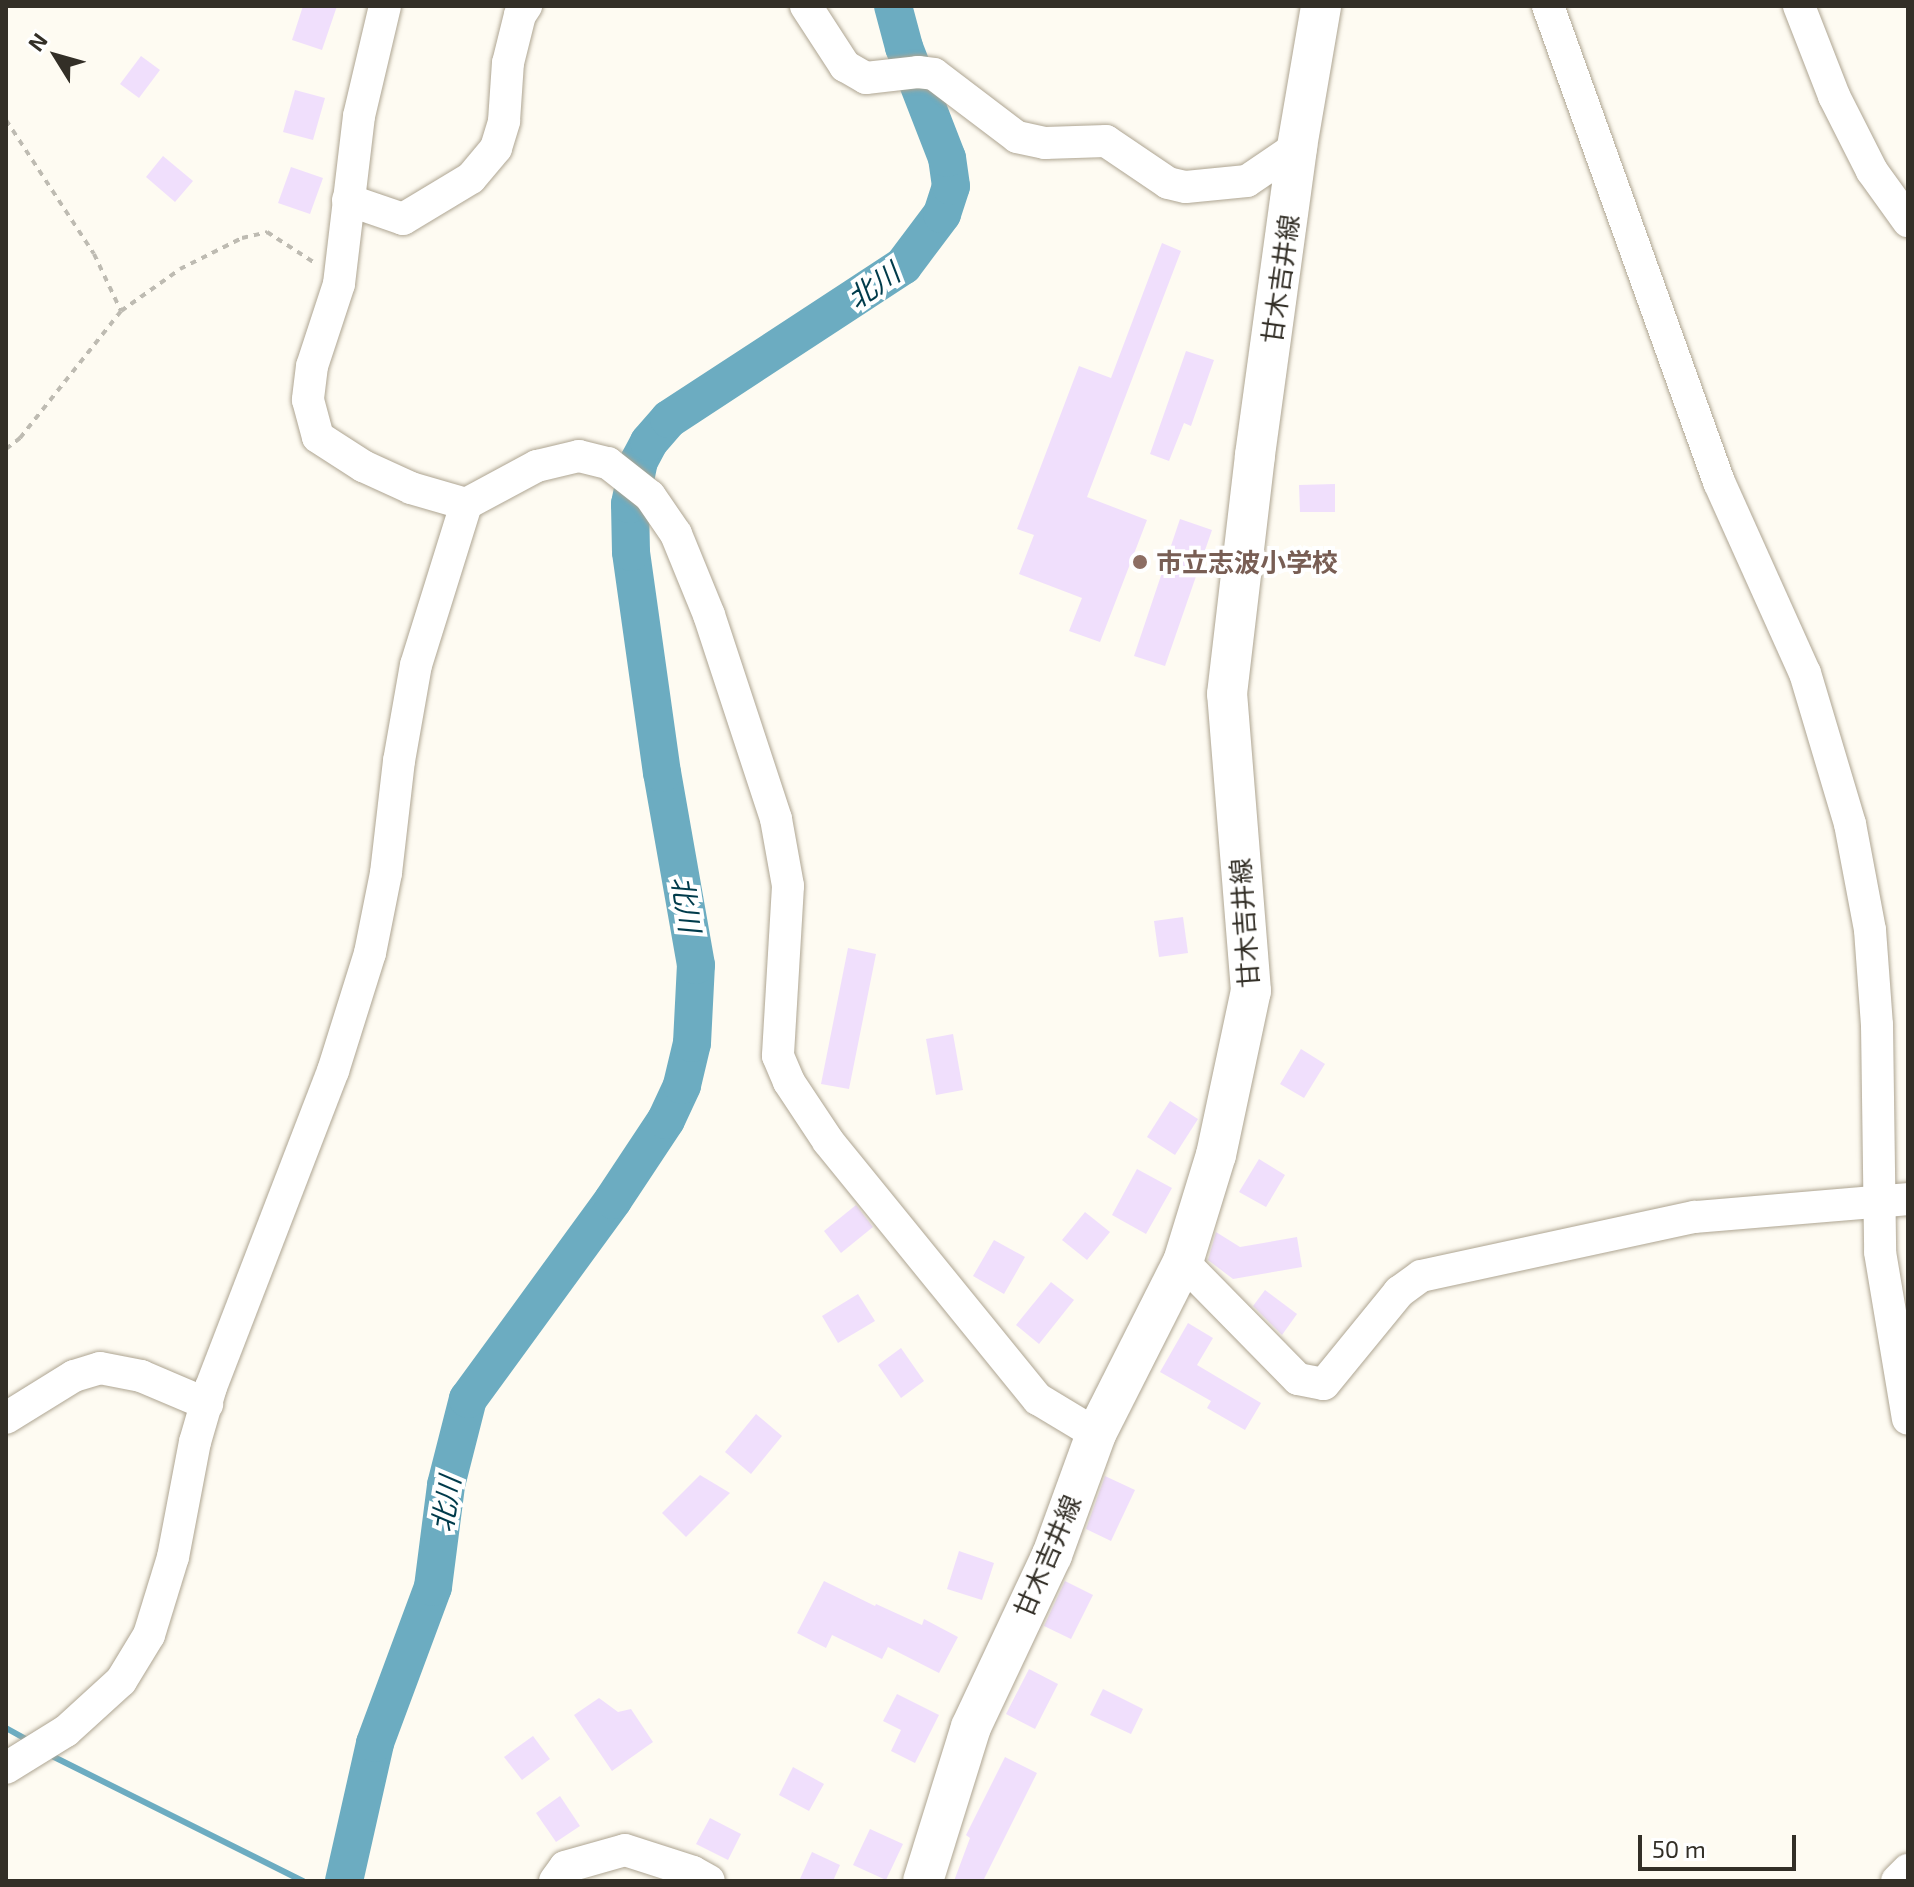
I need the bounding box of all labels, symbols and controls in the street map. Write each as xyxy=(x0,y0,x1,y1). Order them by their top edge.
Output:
north arrow xyxy=(16,16,96,96)
text: N xyxy=(22,27,52,56)
street label: 甘木吉井線 xyxy=(1256,212,1304,346)
water label: 北川 xyxy=(840,255,906,315)
place label: 市立志波小学校 xyxy=(1156,546,1338,578)
marker: 市立志波小学校 xyxy=(1131,553,1149,571)
street label: 甘木吉井線 xyxy=(1224,857,1264,989)
water label: 北川 xyxy=(666,874,708,934)
water label: 北川 xyxy=(424,1474,466,1534)
street label: 甘木吉井線 xyxy=(1007,1490,1087,1622)
scale bar xyxy=(1642,1819,1800,1869)
text: 50 m xyxy=(1652,1834,1706,1863)

